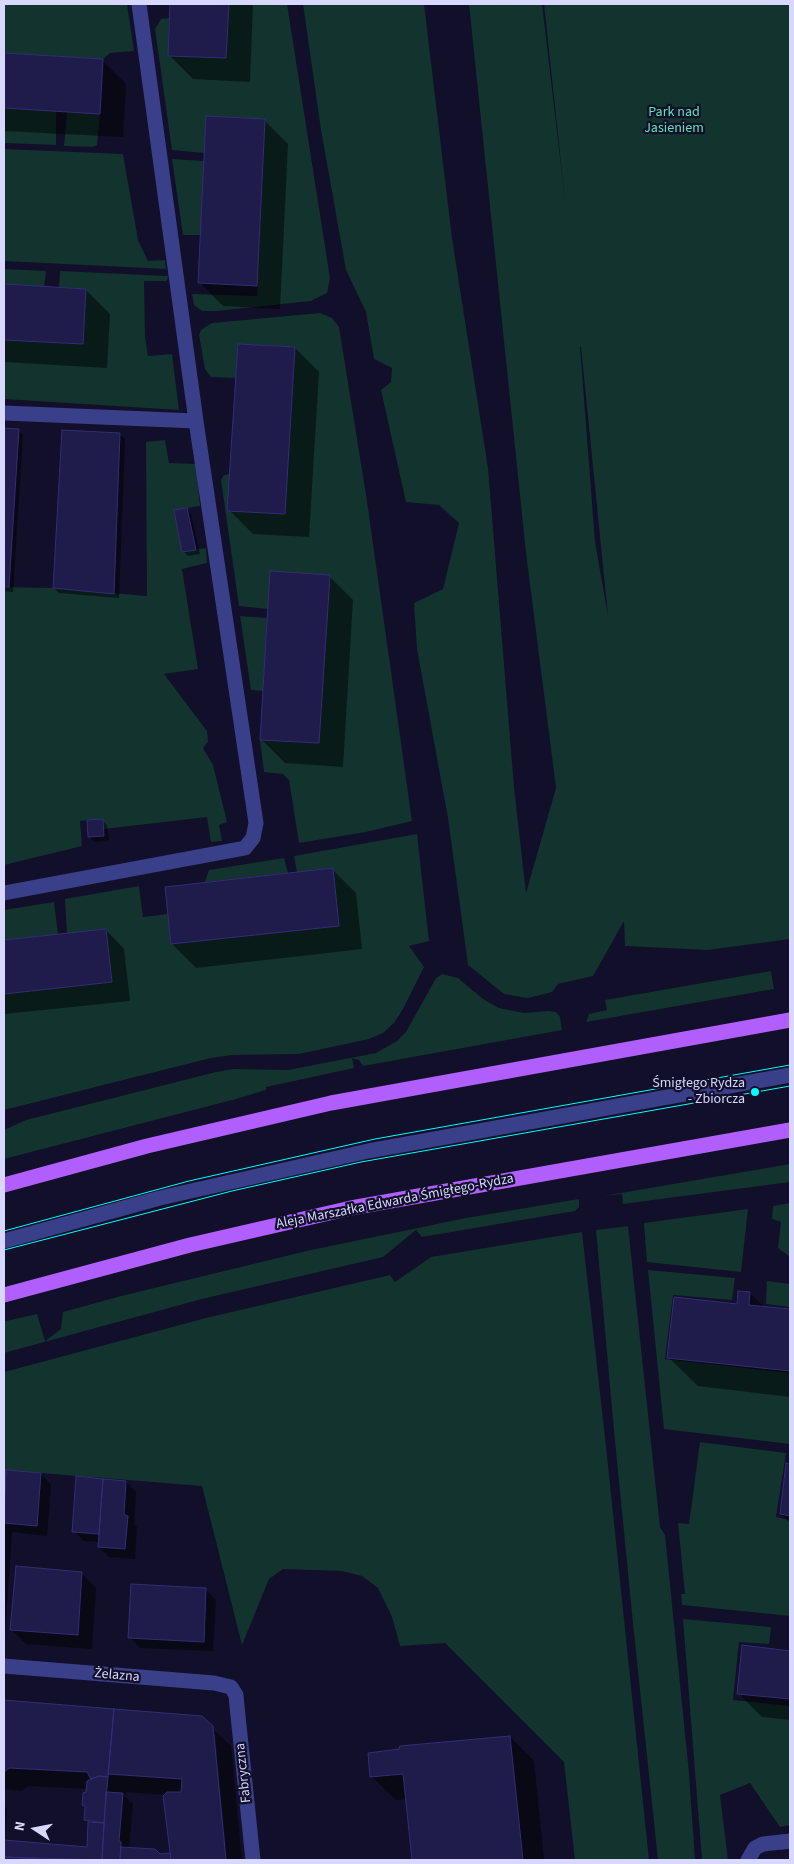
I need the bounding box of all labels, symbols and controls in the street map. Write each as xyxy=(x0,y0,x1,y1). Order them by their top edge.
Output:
park label: Park nad Jasieniem xyxy=(644,105,704,138)
place label: Śmigłego Rydza - Zbiorcza xyxy=(652,1076,745,1108)
marker: Śmigłego Rydza - Zbiorcza xyxy=(749,1086,761,1098)
street label: Aleja Marszałka Edwarda Śmigłego-Rydza xyxy=(275,1171,515,1233)
street label: Żelazna xyxy=(94,1666,140,1686)
street label: Fabryczna xyxy=(233,1742,255,1804)
north arrow xyxy=(10,1804,60,1854)
text: N xyxy=(10,1820,31,1833)

